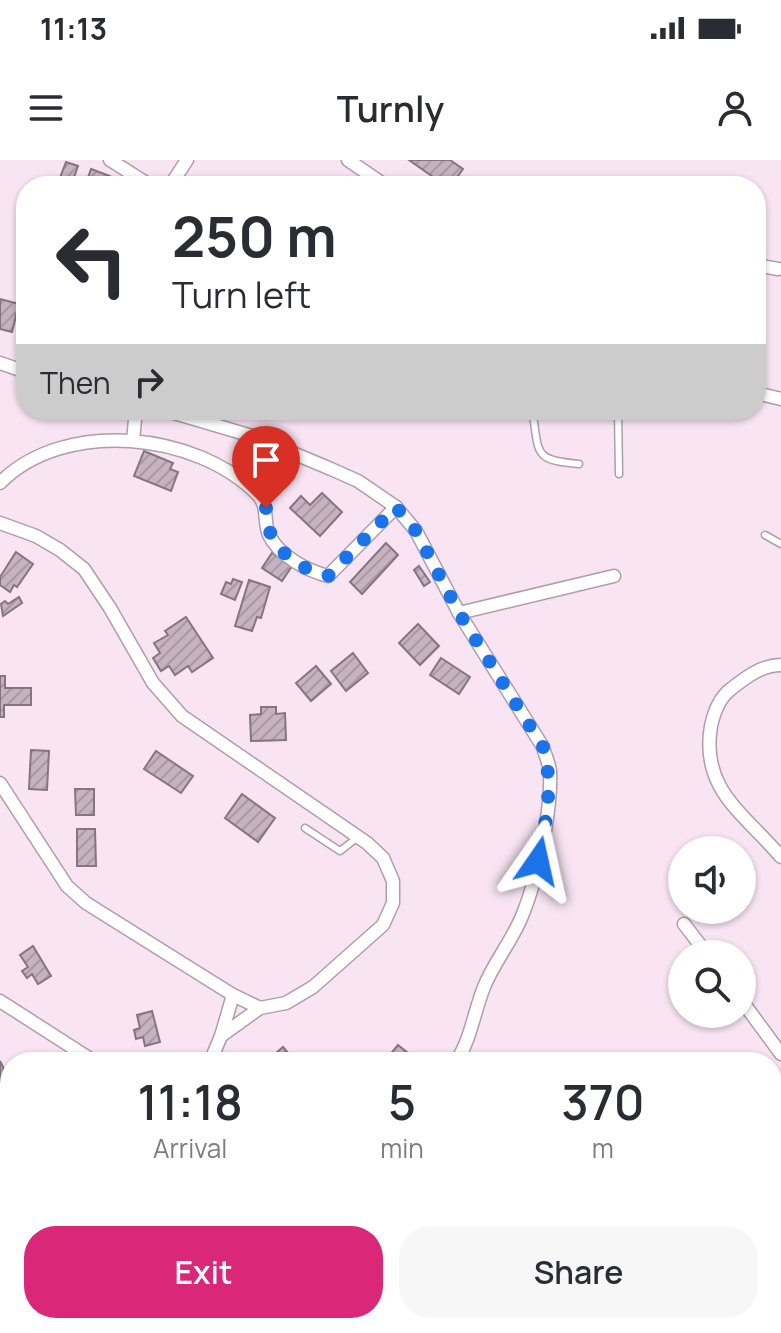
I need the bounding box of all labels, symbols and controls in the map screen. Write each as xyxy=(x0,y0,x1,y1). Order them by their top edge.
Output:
text: 11:13 xyxy=(40,8,107,49)
text: Turnly xyxy=(337,84,444,133)
icon: menu xyxy=(24,86,68,130)
icon: person xyxy=(713,86,757,130)
text: 250 m xyxy=(172,197,337,274)
icon: left xyxy=(40,208,144,312)
text: Turn left xyxy=(172,270,311,319)
icon: right xyxy=(127,360,171,404)
text: Then xyxy=(40,362,111,403)
pin xyxy=(232,426,300,508)
icon: arrive xyxy=(244,438,288,482)
position arrow xyxy=(496,819,580,903)
map controls xyxy=(668,836,756,1028)
button: sound xyxy=(668,836,756,924)
button: search xyxy=(668,940,756,1028)
text: 11:18 xyxy=(137,1069,243,1134)
text: 5 xyxy=(388,1069,416,1134)
text: 370 xyxy=(561,1069,645,1134)
text: Arrival xyxy=(153,1130,227,1166)
text: min xyxy=(380,1130,424,1166)
text: m xyxy=(592,1130,614,1166)
button: Exit xyxy=(24,1226,383,1318)
button: Share xyxy=(399,1226,758,1318)

